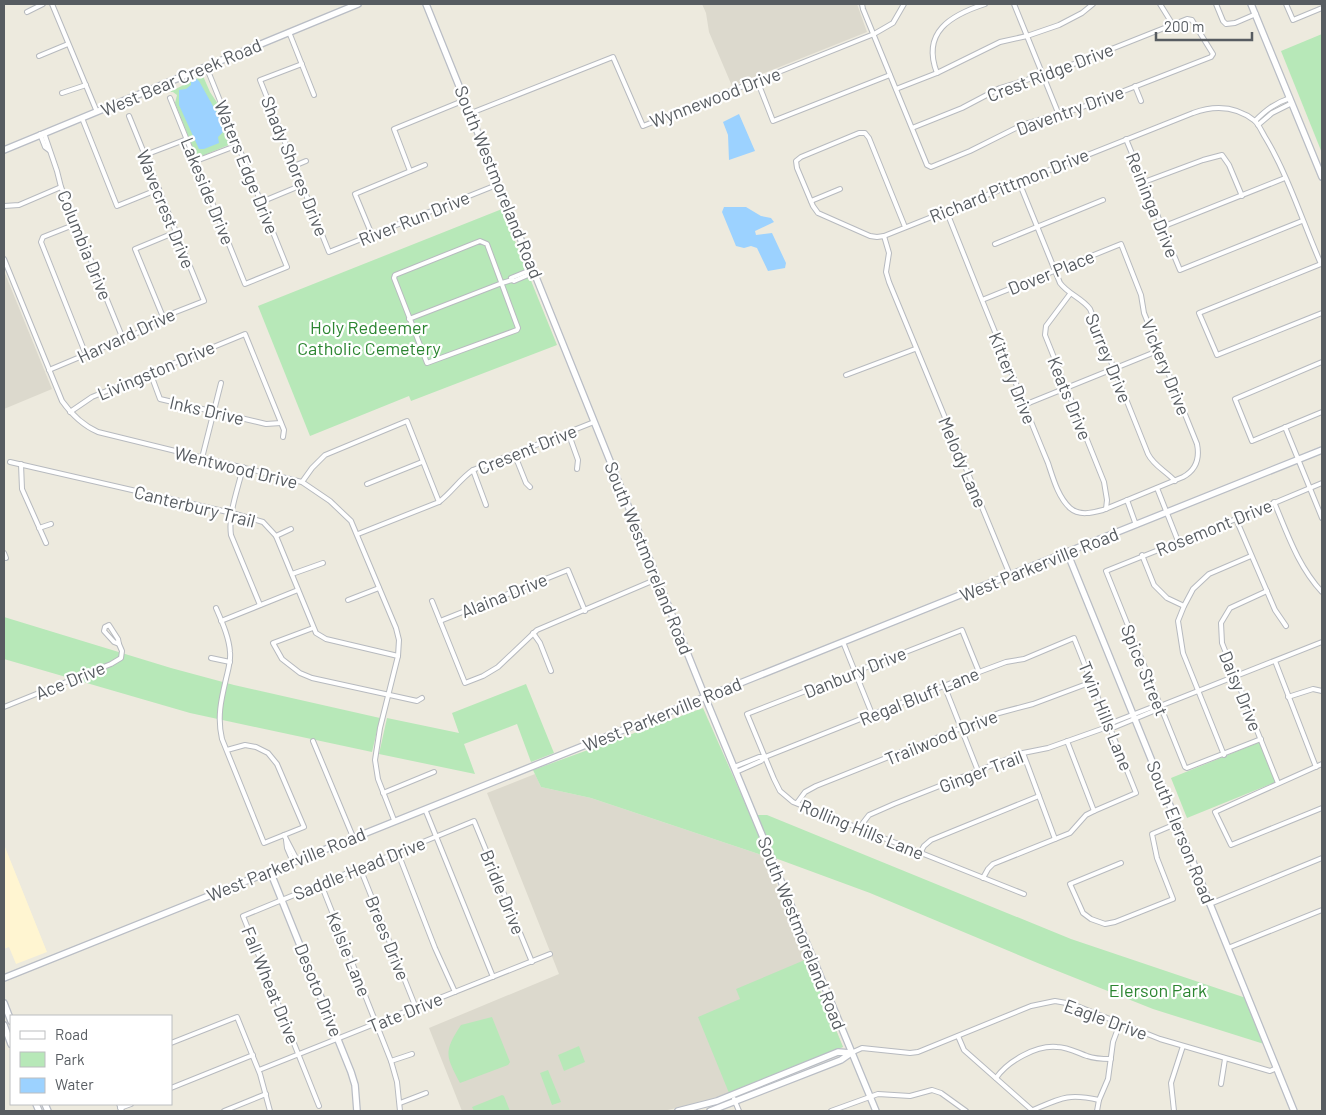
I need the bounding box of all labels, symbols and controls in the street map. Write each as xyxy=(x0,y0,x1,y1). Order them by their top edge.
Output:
scale bar xyxy=(1156,10,1252,42)
text: 200 m xyxy=(1164,17,1204,35)
street label: West Bear Creek Road xyxy=(97,33,265,121)
street label: Crest Ridge Drive xyxy=(984,38,1116,106)
street label: Wynnewood Drive xyxy=(646,62,784,132)
street label: Daventry Drive xyxy=(1013,80,1127,140)
street label: South Westmoreland Road xyxy=(450,82,548,282)
street label: Shady Shores Drive xyxy=(257,93,333,239)
street label: Waters Edge Drive xyxy=(210,97,284,237)
street label: Lakeside Drive xyxy=(176,134,240,248)
street label: Richard Pittmon Drive xyxy=(926,143,1092,227)
street label: Wavecrest Drive xyxy=(132,146,200,272)
street label: Reininga Drive xyxy=(1122,149,1184,261)
street label: River Run Drive xyxy=(355,186,473,250)
street label: Columbia Drive xyxy=(53,187,117,303)
street label: Dover Place xyxy=(1004,245,1098,299)
street label: Harvard Drive xyxy=(74,303,178,367)
street label: Surrey Drive xyxy=(1081,310,1137,406)
park label: Holy Redeemer Catholic Cemetery xyxy=(297,316,441,359)
street label: Vickery Drive xyxy=(1137,316,1195,418)
street label: Kittery Drive xyxy=(985,329,1041,427)
street label: Livingston Drive xyxy=(94,335,218,405)
street label: Keats Drive xyxy=(1043,353,1097,443)
street label: Inks Drive xyxy=(168,391,246,429)
street label: Melody Lane xyxy=(934,413,992,511)
street label: Cresent Drive xyxy=(474,419,580,479)
street label: Wentwood Drive xyxy=(172,441,300,493)
street label: South Westmoreland Road xyxy=(600,458,698,658)
street label: Canterbury Trail xyxy=(132,480,258,532)
street label: Rosemont Drive xyxy=(1153,494,1275,560)
street label: West Parkerville Road xyxy=(956,522,1122,606)
street label: Alaina Drive xyxy=(457,568,551,622)
street label: Spice Street xyxy=(1117,621,1173,719)
street label: Danbury Drive xyxy=(801,641,909,703)
street label: Daisy Drive xyxy=(1215,648,1267,734)
street label: Ace Drive xyxy=(32,656,108,704)
street label: Twin Hills Lane xyxy=(1074,658,1138,774)
street label: Regal Bluff Lane xyxy=(856,662,982,730)
street label: West Parkerville Road xyxy=(579,672,745,756)
street label: Trailwood Drive xyxy=(881,704,1001,770)
street label: Ginger Trail xyxy=(936,745,1026,797)
street label: South Elerson Road xyxy=(1142,757,1220,907)
street label: Rolling Hills Lane xyxy=(797,794,927,864)
street label: West Parkerville Road xyxy=(203,822,369,906)
street label: Saddle Head Drive xyxy=(290,831,428,905)
street label: South Westmoreland Road xyxy=(753,833,851,1033)
street label: Bridle Drive xyxy=(476,846,530,938)
street label: Brees Drive xyxy=(361,893,415,983)
street label: Kelsie Lane xyxy=(322,908,376,1000)
street label: Fall Wheat Drive xyxy=(237,923,305,1047)
street label: Desoto Drive xyxy=(290,940,348,1040)
park label: Elerson Park xyxy=(1109,979,1207,1001)
street label: Tate Drive xyxy=(364,987,446,1037)
street label: Eagle Drive xyxy=(1061,994,1151,1044)
legend xyxy=(10,1015,172,1105)
text: Road xyxy=(55,1025,88,1043)
text: Park xyxy=(55,1050,85,1068)
text: Water xyxy=(55,1075,94,1093)

